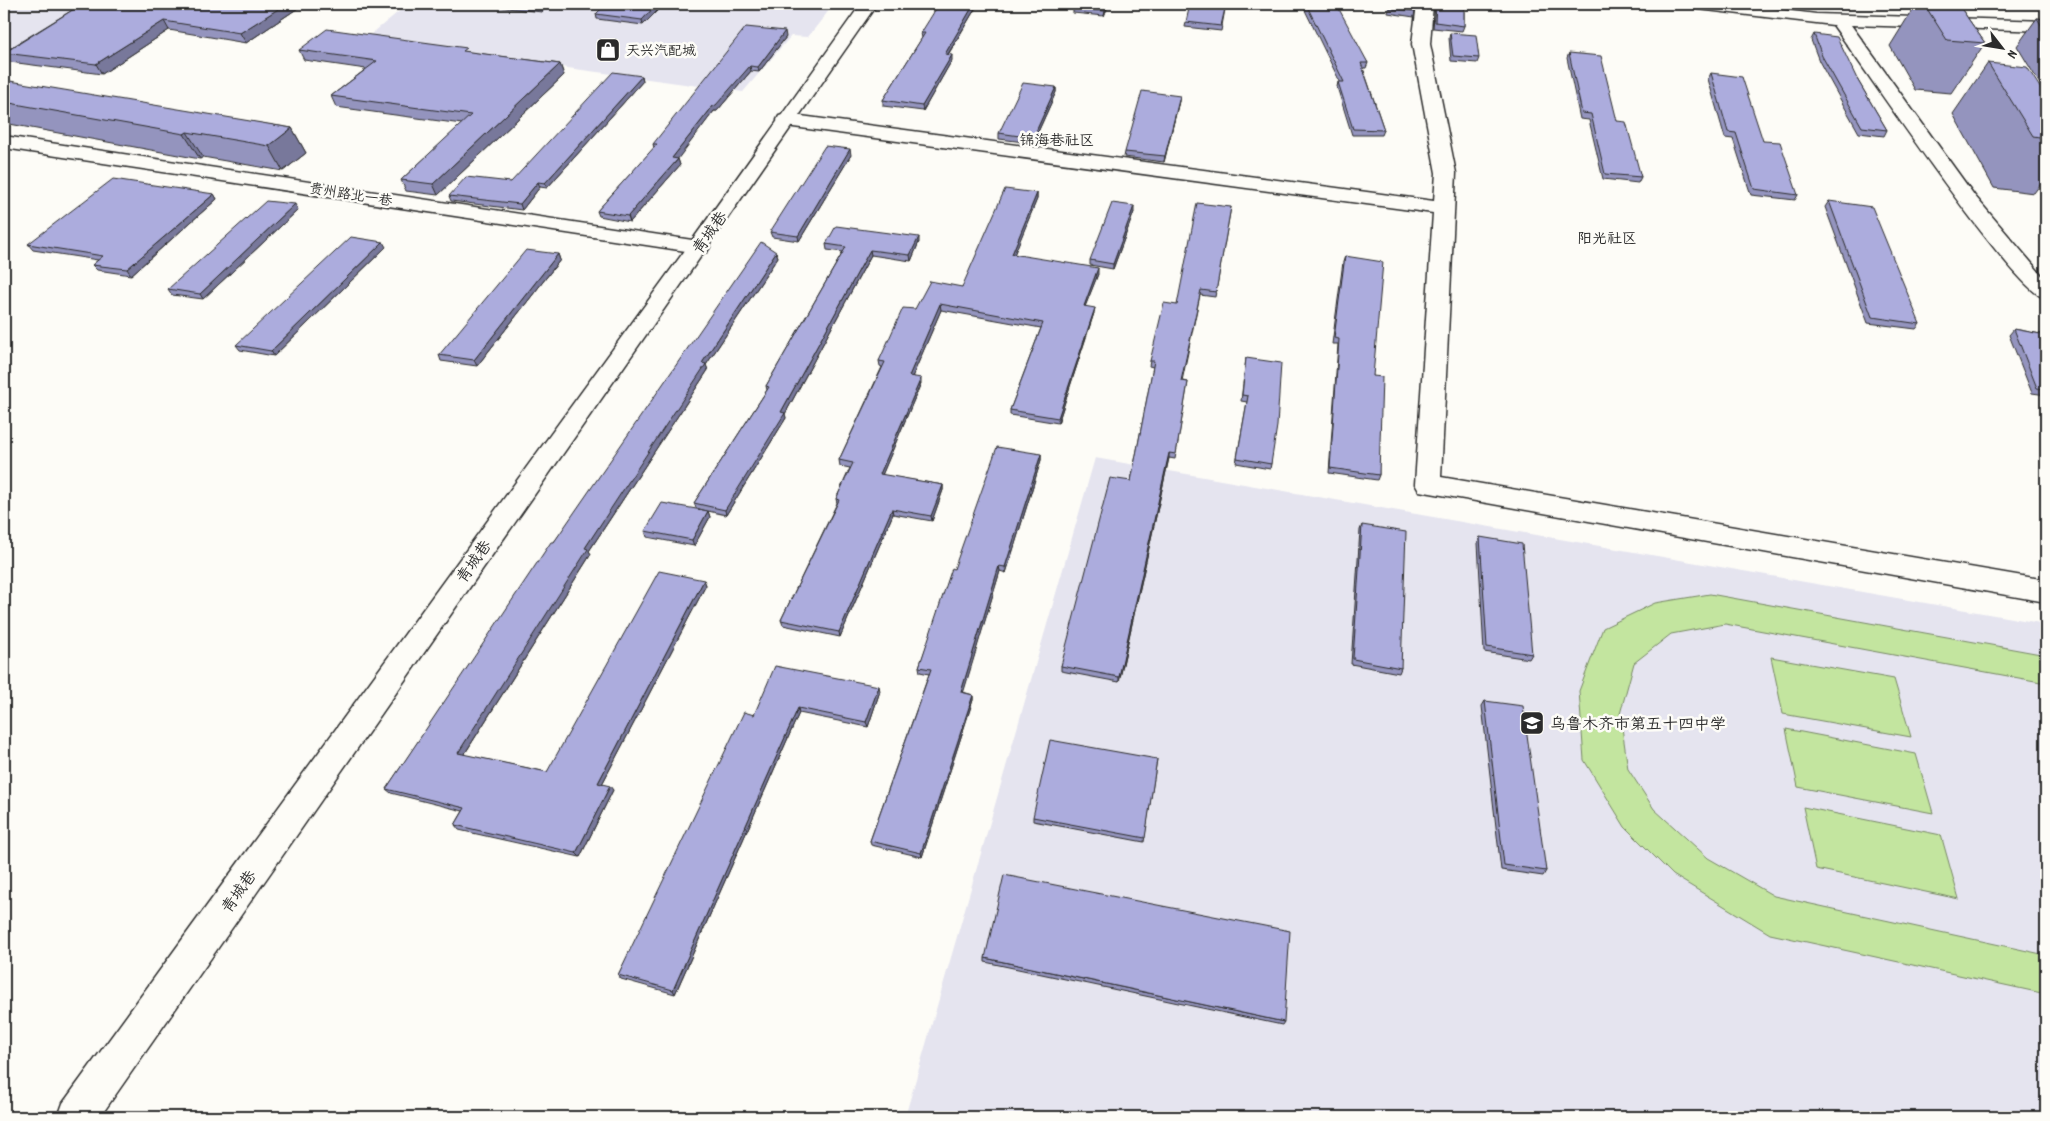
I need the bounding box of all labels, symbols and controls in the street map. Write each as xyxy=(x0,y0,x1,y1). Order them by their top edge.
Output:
north arrow xyxy=(1978,22,2028,72)
shop icon: 天兴汽配城 xyxy=(595,37,621,63)
place label: 天兴汽配城 xyxy=(626,42,696,62)
text: N xyxy=(2001,46,2022,62)
district label: 锦海巷社区 xyxy=(1019,131,1095,153)
street label: 贵州路北一巷 xyxy=(308,180,395,213)
street label: 青城巷 xyxy=(688,207,734,260)
district label: 阳光社区 xyxy=(1577,229,1637,251)
street label: 青城巷 xyxy=(452,536,498,589)
school or university icon: 乌鲁木齐市第五十四中学 xyxy=(1519,710,1545,736)
place label: 乌鲁木齐市第五十四中学 xyxy=(1550,714,1726,737)
street label: 青城巷 xyxy=(217,866,263,919)

